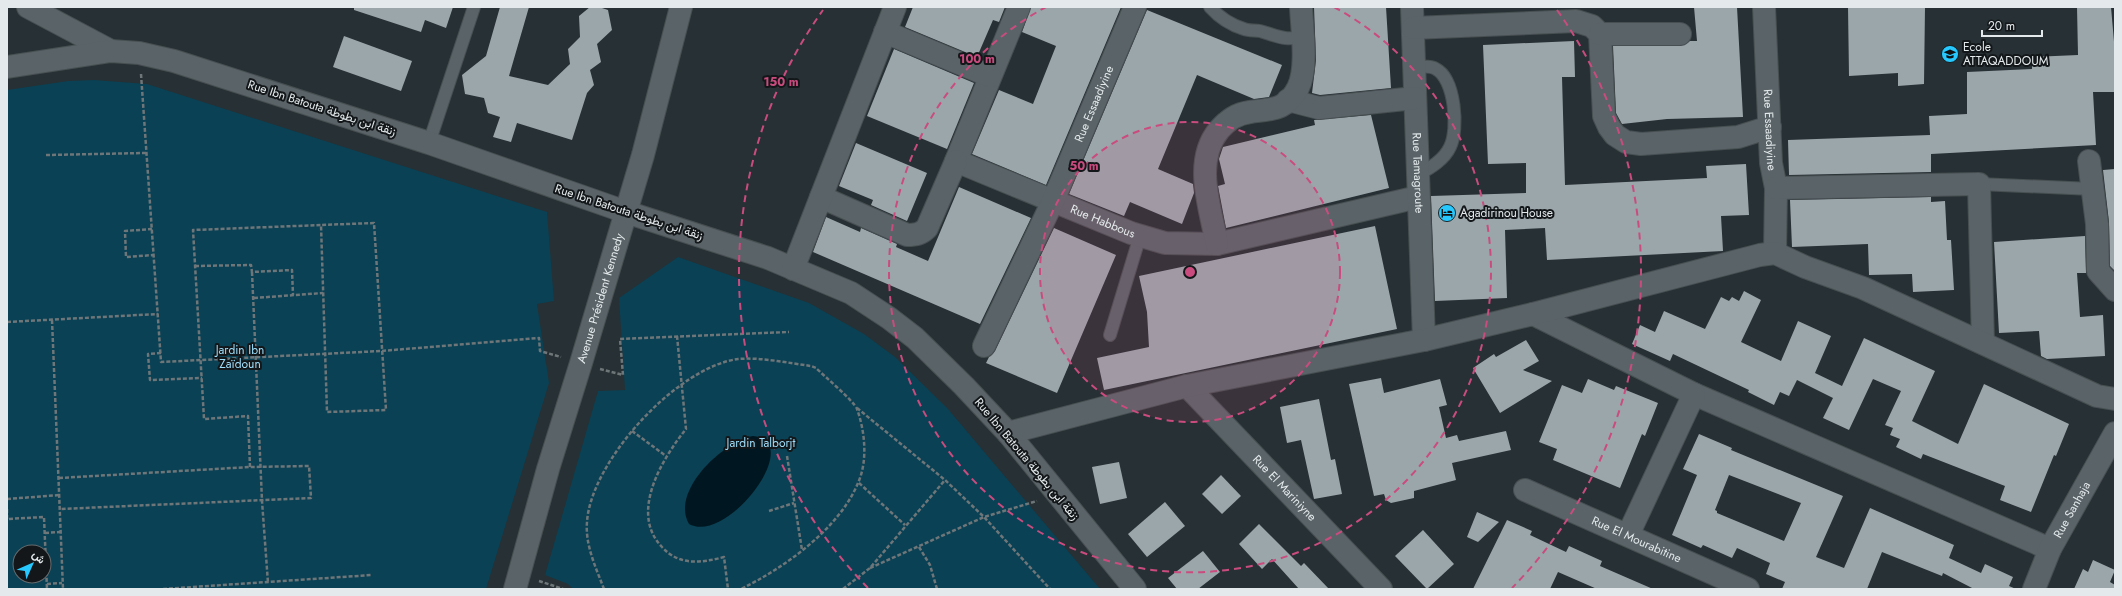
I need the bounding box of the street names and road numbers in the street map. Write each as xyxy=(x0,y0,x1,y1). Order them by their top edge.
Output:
street label: Rue Essaadiyine xyxy=(1070,63,1118,145)
street label: Rue Ibn Batouta زنقة ابن بطوطة xyxy=(245,75,399,141)
street label: Rue Essaadiyine xyxy=(1759,89,1781,172)
street label: Rue Tamagroute xyxy=(1408,132,1428,214)
street label: Rue Ibn Batouta زنقة ابن بطوطة xyxy=(552,179,706,245)
street label: Rue Habbous xyxy=(1068,200,1137,243)
street label: Avenue Président Kennedy xyxy=(572,230,628,365)
street label: Rue Ibn Batouta زنقة ابن بطوطة xyxy=(970,394,1084,524)
street label: Rue El Mariniyne xyxy=(1248,451,1321,525)
street label: Rue Sanhaja xyxy=(2049,478,2095,541)
street label: Rue El Mourabitine xyxy=(1589,512,1684,567)

